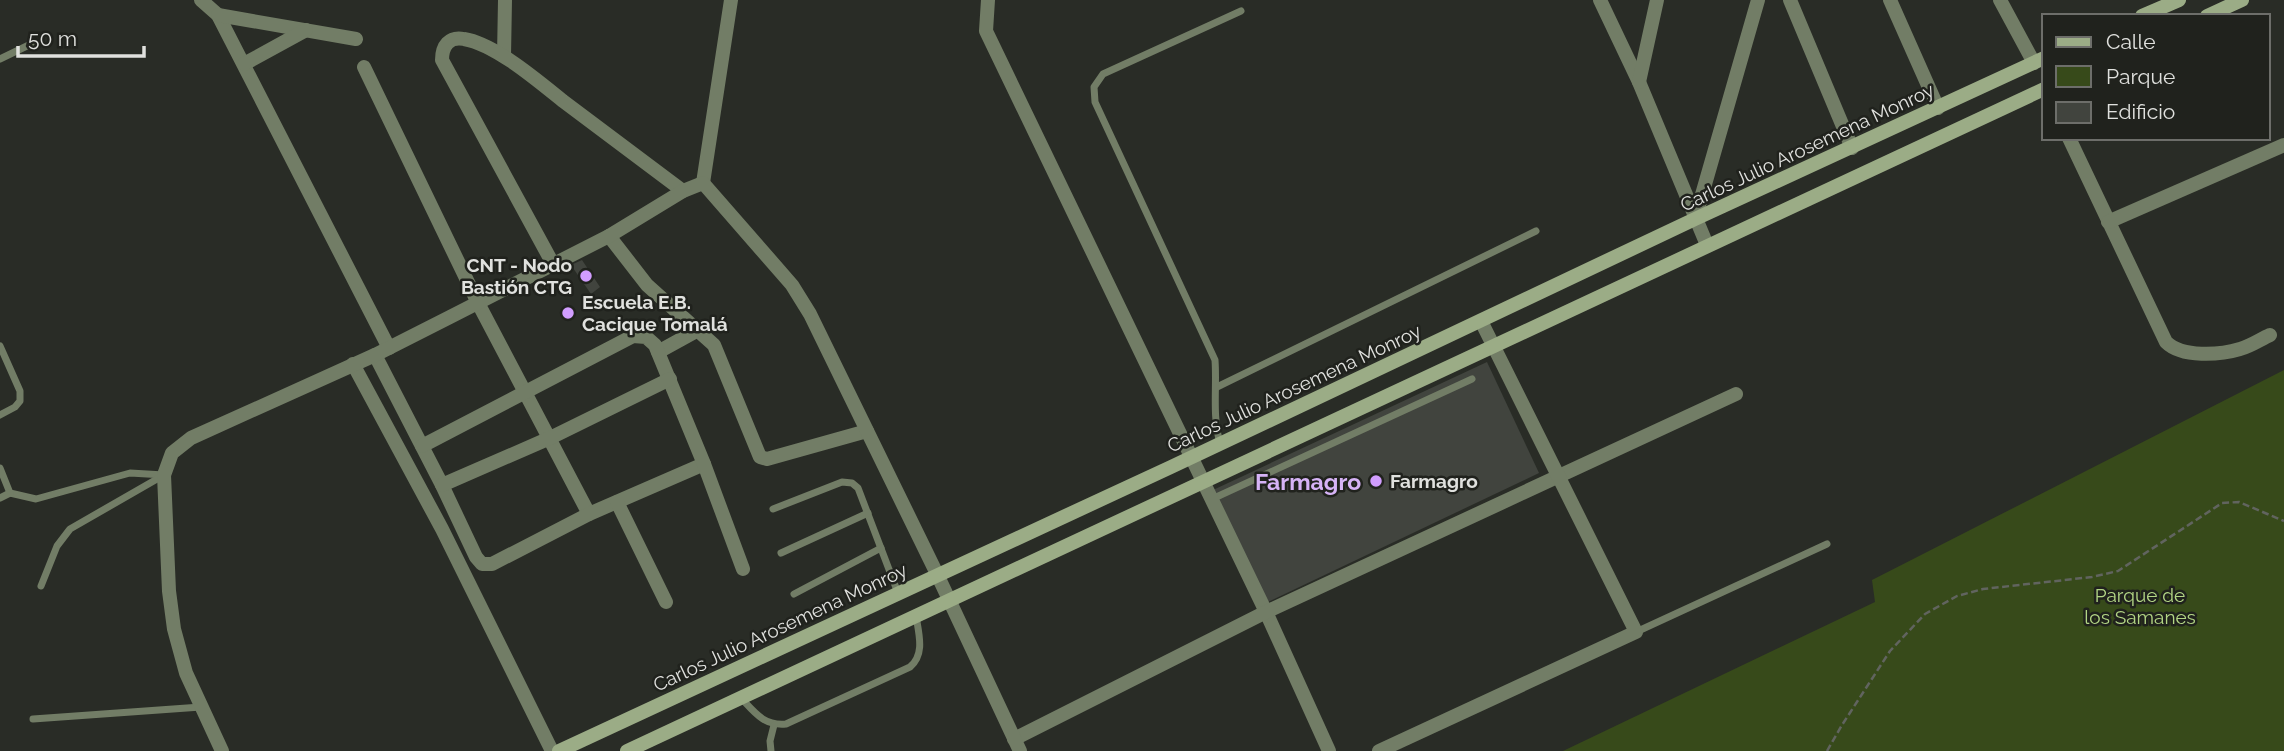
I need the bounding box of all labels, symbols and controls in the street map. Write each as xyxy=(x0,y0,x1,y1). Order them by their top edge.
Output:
scale bar xyxy=(18,14,144,58)
legend xyxy=(2042,14,2270,140)
text: 50 m xyxy=(28,26,77,51)
text: Calle xyxy=(2106,29,2156,54)
text: Parque xyxy=(2106,64,2175,89)
street label: Carlos Julio Arosemena Monroy xyxy=(1677,78,1937,216)
text: Edificio xyxy=(2106,99,2175,124)
place label: CNT - Nodo Bastión CTG xyxy=(461,254,572,298)
marker: CNT - Nodo Bastión CTG xyxy=(578,268,594,284)
place label: Escuela E.B. Cacique Tomalá xyxy=(582,291,728,335)
marker: Escuela E.B. Cacique Tomalá xyxy=(560,305,576,321)
street label: Carlos Julio Arosemena Monroy xyxy=(1164,319,1424,457)
district label: Farmagro xyxy=(1255,468,1361,495)
place label: Farmagro xyxy=(1390,470,1478,492)
marker: Farmagro xyxy=(1368,473,1384,489)
street label: Carlos Julio Arosemena Monroy xyxy=(650,558,910,696)
park label: Parque de los Samanes xyxy=(2084,584,2196,628)

